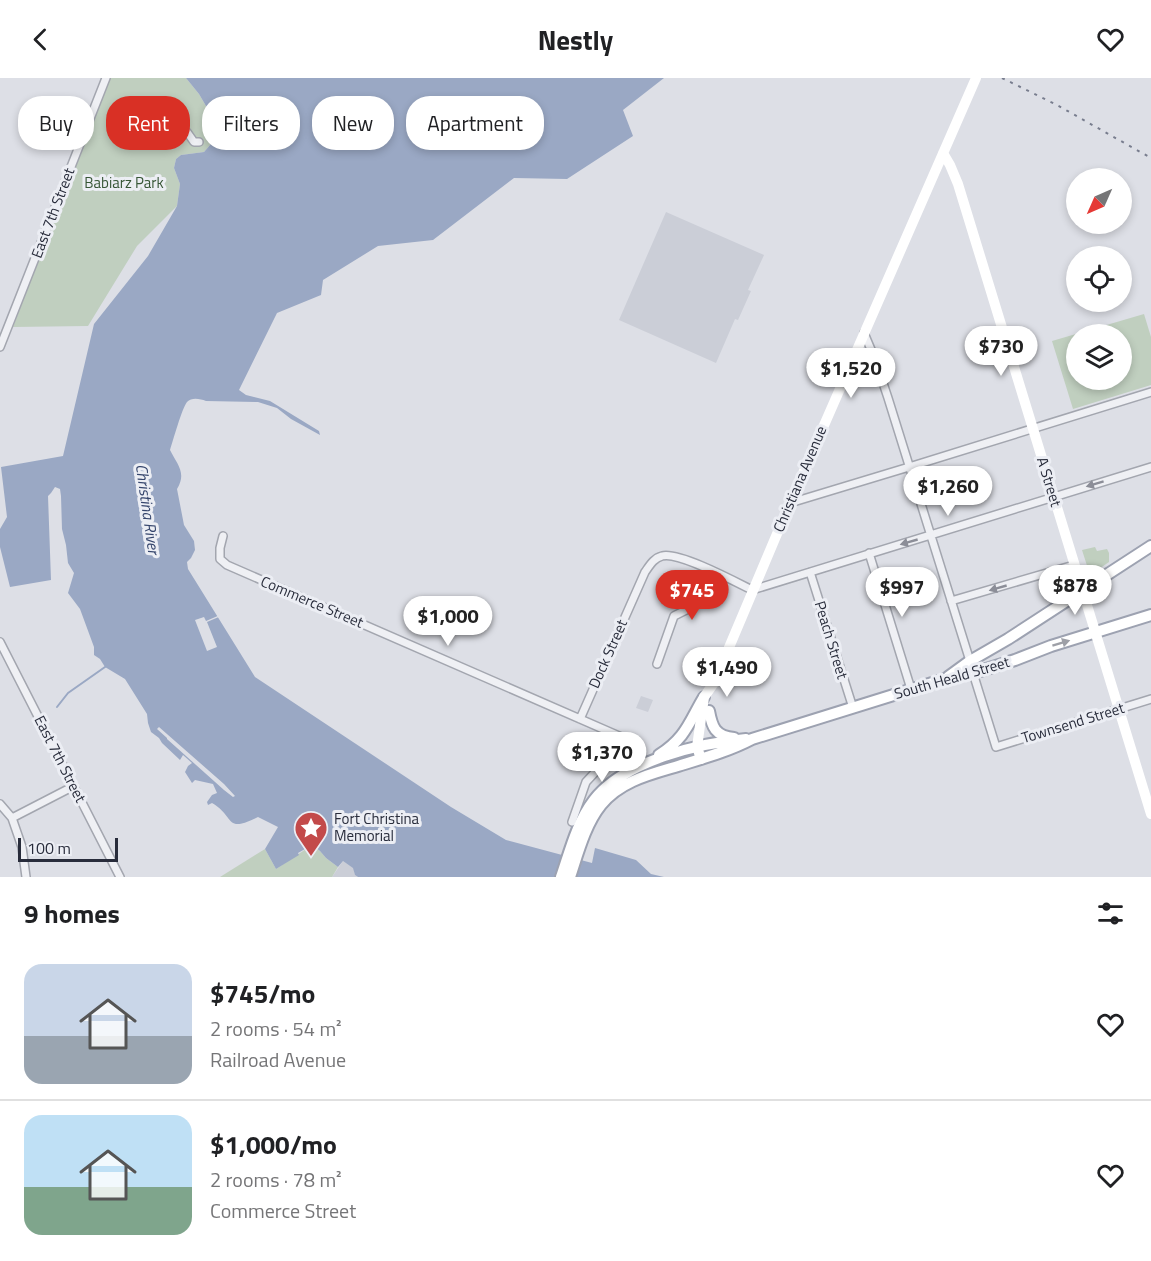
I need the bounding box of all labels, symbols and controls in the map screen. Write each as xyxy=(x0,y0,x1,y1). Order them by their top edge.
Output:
text: Nestly xyxy=(538,19,613,60)
icon: back xyxy=(24,23,57,56)
icon: heart xyxy=(1094,23,1127,56)
chip: Buy xyxy=(18,96,94,150)
chip: Rent xyxy=(106,96,190,150)
chip: Filters xyxy=(202,96,300,150)
chip: New xyxy=(312,96,394,150)
chip: Apartment xyxy=(406,96,544,150)
street label: East 7th Street xyxy=(25,164,81,261)
north arrow xyxy=(1066,168,1132,234)
map controls xyxy=(1066,168,1132,390)
park label: Babiarz Park xyxy=(84,171,164,194)
button: locate xyxy=(1066,246,1132,312)
button: layers xyxy=(1066,324,1132,390)
pin: $730 xyxy=(965,326,1037,377)
text: $730 xyxy=(979,330,1023,361)
pin: $1,520 xyxy=(802,348,900,399)
text: $1,520 xyxy=(820,352,882,383)
street label: Christiana Avenue xyxy=(767,422,832,536)
street label: A Street xyxy=(1031,454,1068,510)
water label: Christina River xyxy=(130,462,166,558)
pin: $1,260 xyxy=(899,466,997,517)
text: $1,260 xyxy=(917,470,979,501)
one-way arrow xyxy=(1086,480,1104,489)
one-way arrow xyxy=(900,537,918,547)
pin: $878 xyxy=(1039,565,1111,616)
pin: $997 xyxy=(866,567,938,618)
text: $878 xyxy=(1053,569,1097,600)
street label: Commerce Street xyxy=(257,570,368,634)
pin: $745 xyxy=(656,570,728,621)
text: $997 xyxy=(880,571,924,602)
text: $745 xyxy=(670,574,714,605)
one-way arrow xyxy=(989,583,1007,593)
pin: $1,000 xyxy=(399,596,497,647)
street label: Peach Street xyxy=(809,598,854,682)
text: $1,000 xyxy=(417,600,479,631)
street label: Dock Street xyxy=(582,615,633,692)
one-way arrow xyxy=(1052,638,1070,647)
pin: $1,490 xyxy=(678,647,776,698)
street label: South Heald Street xyxy=(891,650,1013,705)
text: $1,490 xyxy=(696,651,758,682)
street label: Townsend Street xyxy=(1019,696,1128,749)
street label: East 7th Street xyxy=(29,711,93,807)
pin: $1,370 xyxy=(553,732,651,783)
text: $1,370 xyxy=(571,736,633,767)
place label: Fort Christina Memorial xyxy=(334,807,420,847)
place icon: Fort Christina Memorial xyxy=(293,810,329,857)
scale bar xyxy=(18,835,118,862)
text: 100 m xyxy=(27,836,71,860)
text: 9 homes xyxy=(24,894,120,933)
icon: filters xyxy=(1094,897,1127,930)
text: $745/mo xyxy=(210,974,315,1013)
icon: home xyxy=(72,988,144,1060)
icon: heart xyxy=(1094,1008,1127,1041)
text: 2 rooms · 54 m² xyxy=(210,1013,342,1044)
text: Railroad Avenue xyxy=(210,1044,346,1075)
text: $1,000/mo xyxy=(210,1125,337,1164)
icon: home xyxy=(72,1139,144,1211)
icon: heart xyxy=(1094,1159,1127,1192)
text: 2 rooms · 78 m² xyxy=(210,1164,342,1195)
text: Commerce Street xyxy=(210,1195,356,1226)

